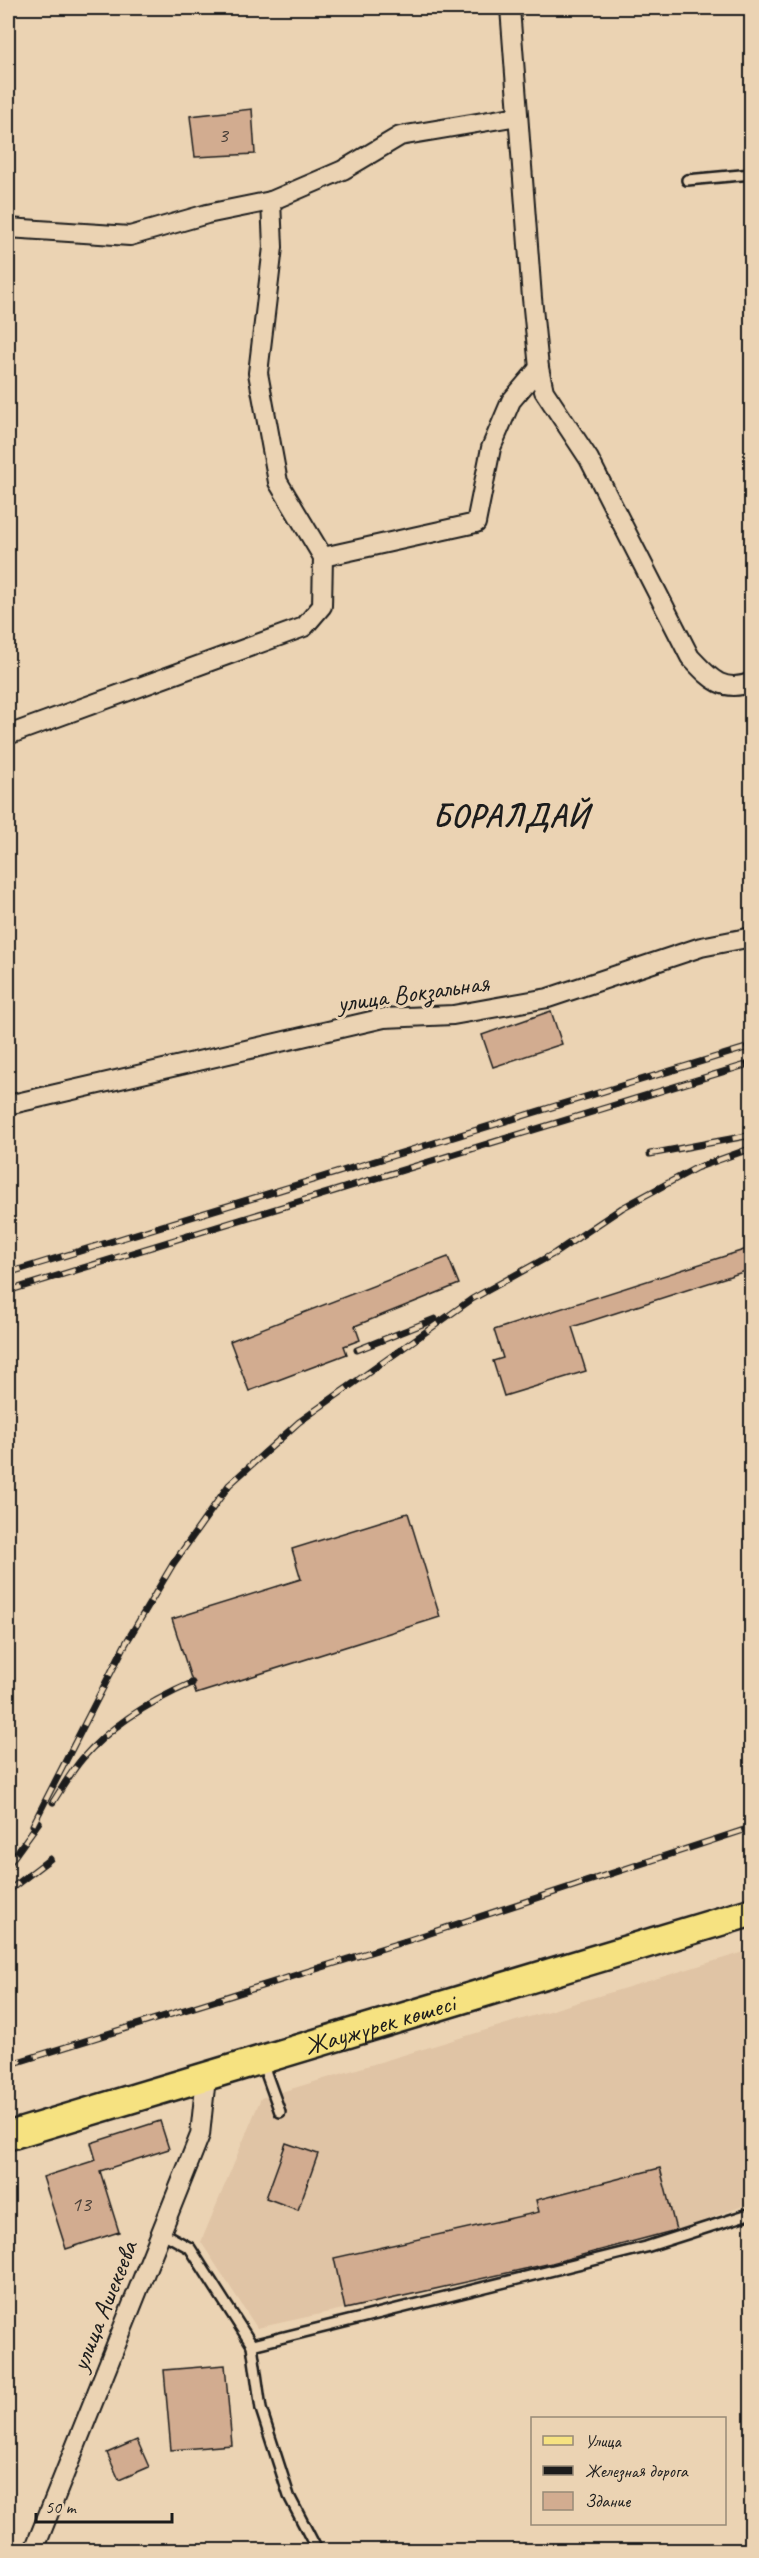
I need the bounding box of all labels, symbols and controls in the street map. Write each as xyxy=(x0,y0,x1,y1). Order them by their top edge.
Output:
house number: 3 xyxy=(218,121,230,149)
district label: БОРАЛДАЙ xyxy=(433,795,593,836)
street label: улица Вокзальная xyxy=(333,966,493,1021)
street label: Жаужүрек көшесі xyxy=(300,1985,462,2062)
house number: 13 xyxy=(71,2190,93,2218)
street label: улица Ашекеева xyxy=(62,2235,146,2378)
legend xyxy=(531,2417,726,2525)
text: Улица xyxy=(585,2430,622,2452)
text: Железная дорога xyxy=(585,2460,689,2483)
scale bar xyxy=(36,2486,172,2524)
text: Здание xyxy=(585,2490,631,2512)
text: 50 m xyxy=(45,2496,78,2518)

